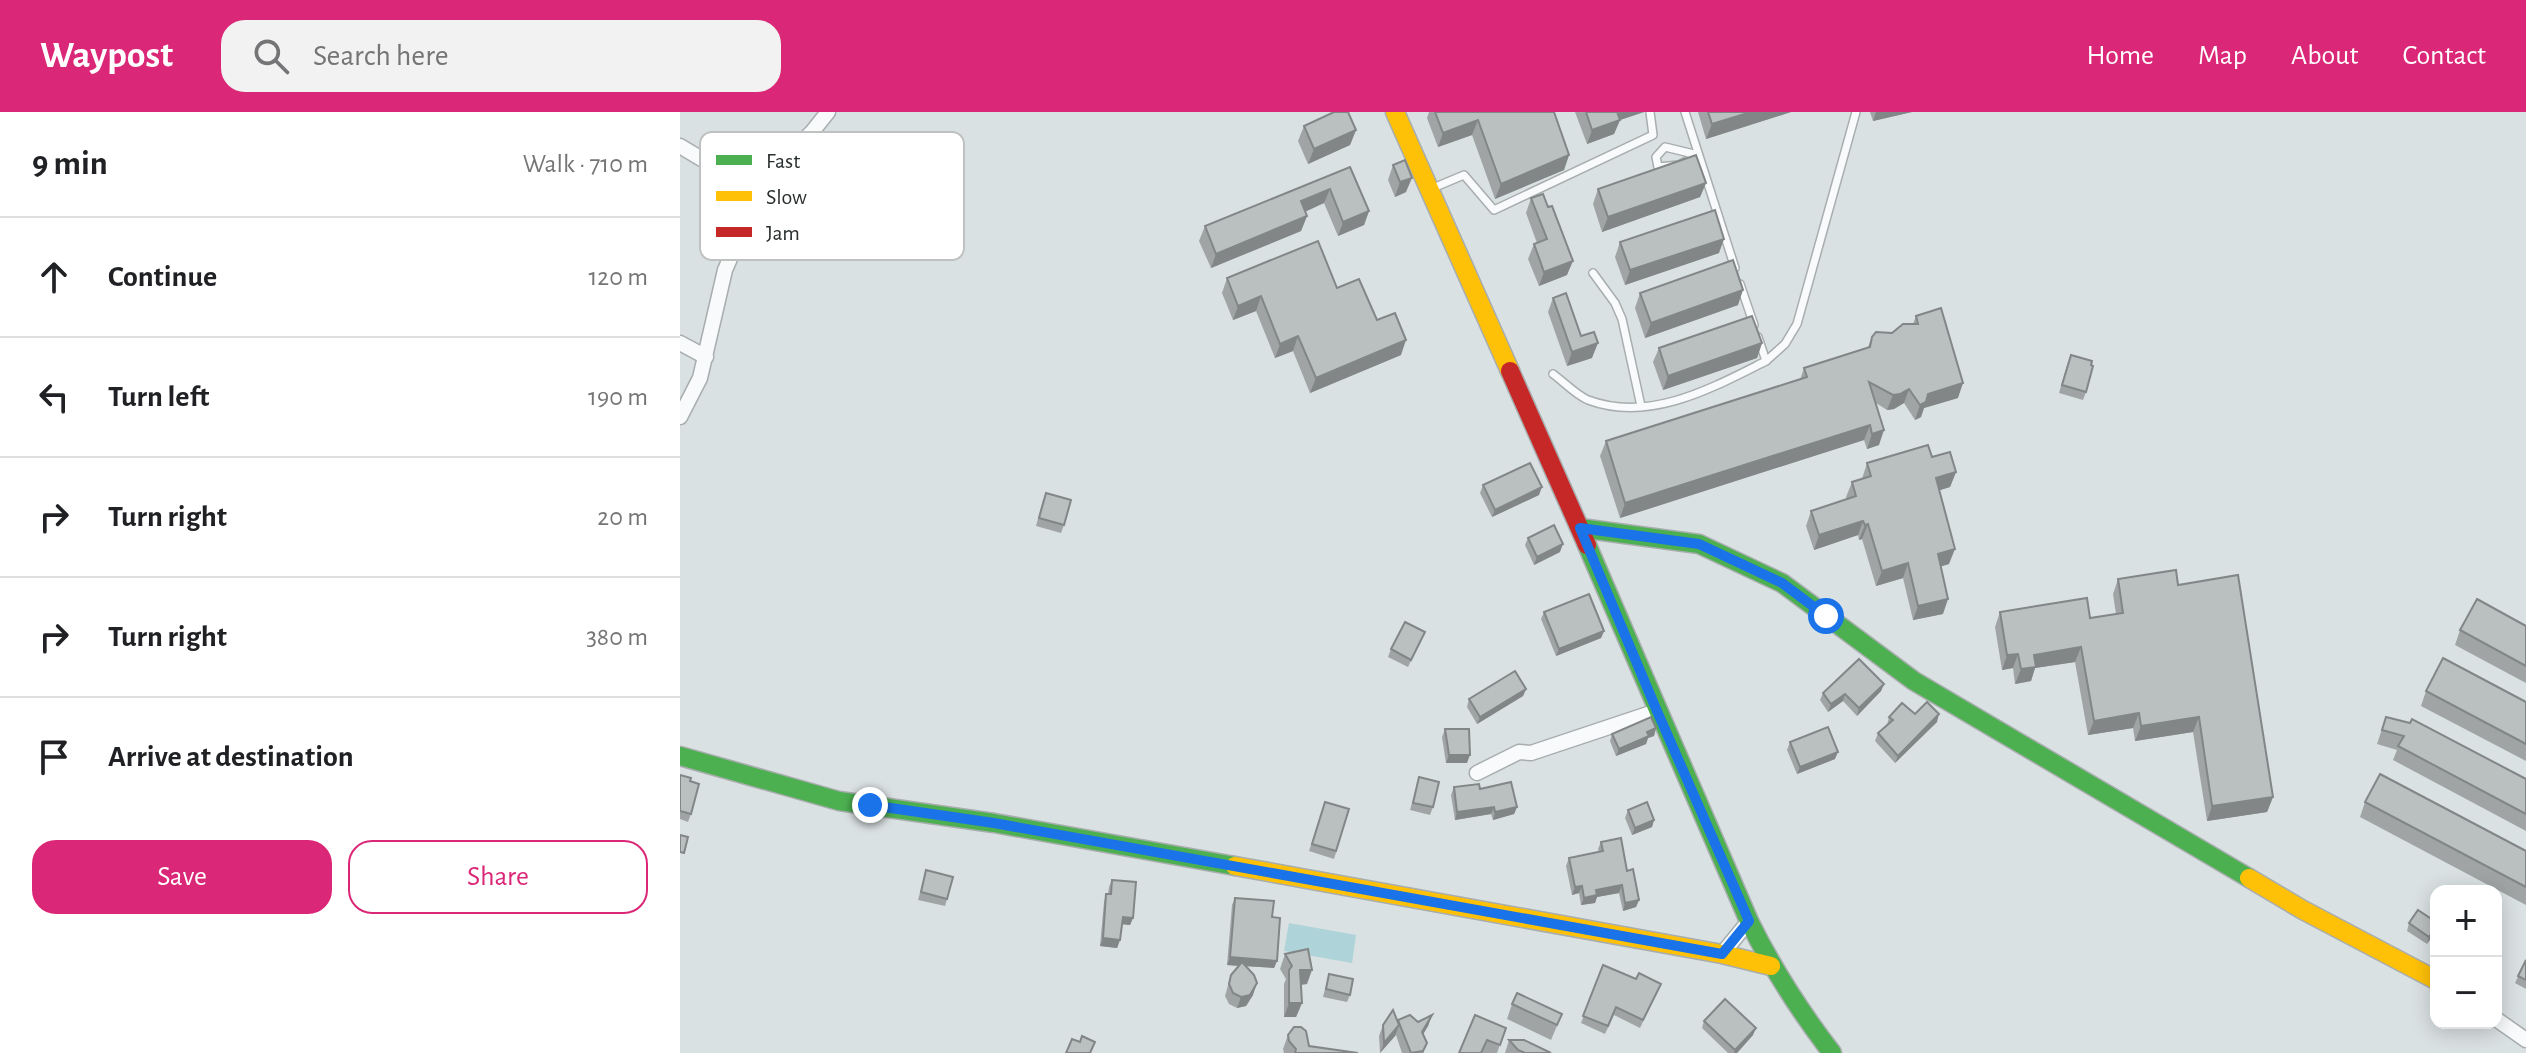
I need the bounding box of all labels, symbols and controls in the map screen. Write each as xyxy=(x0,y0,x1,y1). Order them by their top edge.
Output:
search box xyxy=(221,20,781,92)
icon: search xyxy=(249,34,293,78)
text: Waypost xyxy=(40,37,173,75)
text: Search here xyxy=(313,41,449,71)
text: Home xyxy=(2087,42,2154,70)
text: Map xyxy=(2198,42,2247,70)
text: About xyxy=(2291,42,2359,70)
text: Contact xyxy=(2403,42,2486,70)
legend xyxy=(700,132,964,260)
text: 9 min xyxy=(32,147,108,181)
text: Fast xyxy=(766,150,800,172)
text: Walk · 710 m xyxy=(523,151,648,177)
text: Slow xyxy=(766,186,807,208)
text: Jam xyxy=(766,222,800,244)
icon: ahead xyxy=(32,255,76,299)
text: Continue xyxy=(108,262,217,292)
text: 120 m xyxy=(588,264,648,290)
icon: left xyxy=(32,375,76,419)
text: Turn left xyxy=(108,382,209,412)
text: 190 m xyxy=(588,384,648,410)
icon: right xyxy=(32,495,76,539)
text: Turn right xyxy=(108,502,227,532)
text: 20 m xyxy=(597,504,648,530)
route start xyxy=(1808,598,1844,634)
icon: right xyxy=(32,615,76,659)
text: Turn right xyxy=(108,622,227,652)
text: 380 m xyxy=(586,624,648,650)
icon: arrive xyxy=(32,735,76,779)
text: Arrive at destination xyxy=(108,742,354,772)
route end xyxy=(852,787,888,823)
button: Save xyxy=(32,840,332,914)
button: Share xyxy=(348,840,648,914)
map controls xyxy=(2430,885,2502,1029)
button: + xyxy=(2430,885,2502,957)
button: − xyxy=(2430,957,2502,1029)

